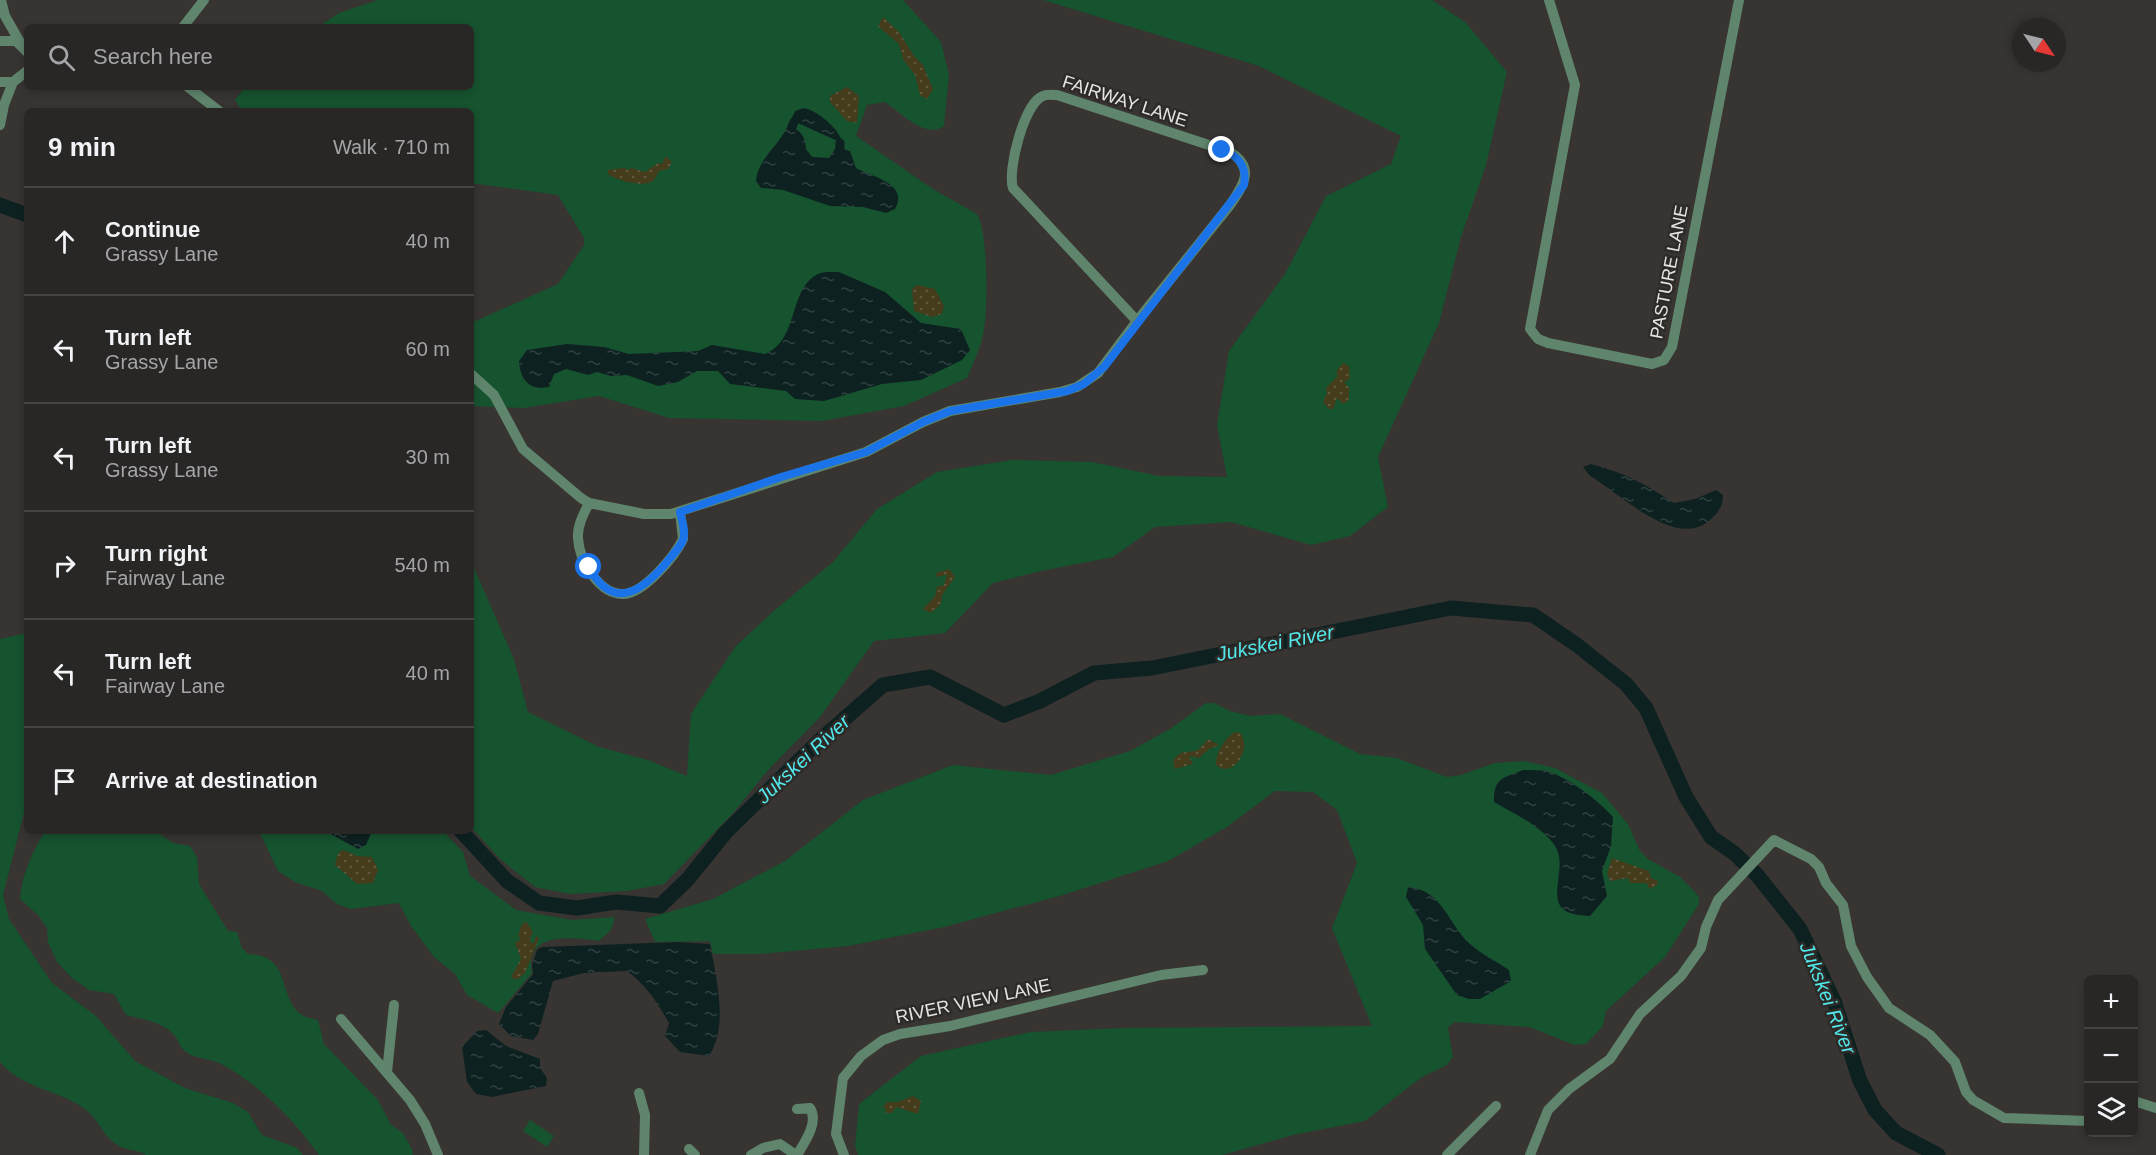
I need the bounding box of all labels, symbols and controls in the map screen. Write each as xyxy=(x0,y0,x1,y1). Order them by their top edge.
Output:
north arrow xyxy=(2012,18,2066,72)
search box xyxy=(24,24,474,90)
icon: search xyxy=(45,41,78,74)
text: Search here xyxy=(93,44,213,69)
street label: FAIRWAY LANE xyxy=(1060,71,1190,131)
text: 9 min xyxy=(48,132,116,162)
text: Walk · 710 m xyxy=(333,136,450,158)
route end xyxy=(1208,136,1234,162)
street label: PASTURE LANE xyxy=(1646,203,1692,341)
text: Continue xyxy=(105,217,200,242)
icon: ahead xyxy=(48,225,81,258)
text: 40 m xyxy=(406,230,450,252)
text: Grassy Lane xyxy=(105,243,218,265)
text: Turn left xyxy=(105,325,191,350)
icon: left xyxy=(48,333,81,366)
text: 60 m xyxy=(406,338,450,360)
text: Grassy Lane xyxy=(105,351,218,373)
text: Turn left xyxy=(105,433,191,458)
icon: left xyxy=(48,441,81,474)
text: 30 m xyxy=(406,446,450,468)
text: Grassy Lane xyxy=(105,459,218,481)
text: Turn right xyxy=(105,541,207,566)
icon: right xyxy=(48,549,81,582)
route start xyxy=(575,553,601,579)
text: 540 m xyxy=(394,554,450,576)
text: Fairway Lane xyxy=(105,567,225,589)
water label: Jukskei River xyxy=(1214,621,1337,665)
text: Turn left xyxy=(105,649,191,674)
icon: left xyxy=(48,657,81,690)
text: 40 m xyxy=(406,662,450,684)
text: Fairway Lane xyxy=(105,675,225,697)
water label: Jukskei River xyxy=(751,709,855,808)
icon: arrive xyxy=(48,765,81,798)
text: Arrive at destination xyxy=(105,768,318,793)
water label: Jukskei River xyxy=(1795,938,1861,1058)
street label: RIVER VIEW LANE xyxy=(894,975,1052,1027)
map controls xyxy=(2084,975,2138,1137)
button: + xyxy=(2084,975,2138,1029)
button: − xyxy=(2084,1029,2138,1083)
button: layers xyxy=(2084,1083,2138,1137)

